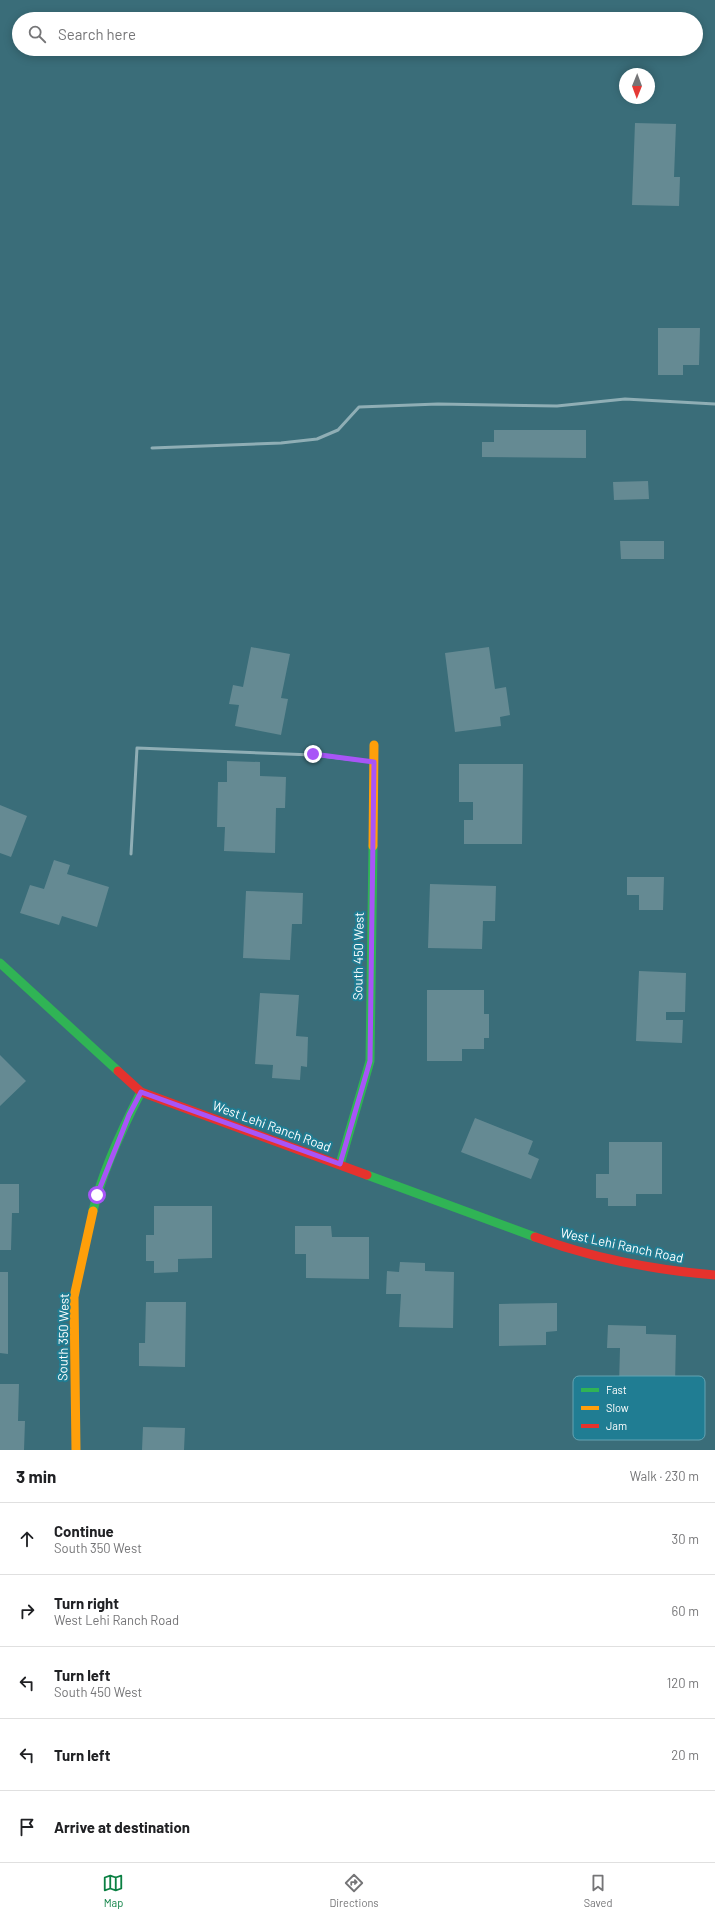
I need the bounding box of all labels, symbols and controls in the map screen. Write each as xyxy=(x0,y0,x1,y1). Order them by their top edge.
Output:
search box xyxy=(12,12,703,56)
icon: search xyxy=(26,23,48,45)
text: Search here xyxy=(58,25,136,43)
north arrow xyxy=(619,68,655,104)
route end xyxy=(304,745,322,763)
street label: South 450 West xyxy=(349,912,367,1000)
street label: West Lehi Ranch Road xyxy=(211,1097,333,1155)
route start xyxy=(88,1186,106,1204)
street label: West Lehi Ranch Road xyxy=(559,1224,685,1266)
street label: South 350 West xyxy=(54,1293,72,1381)
legend xyxy=(573,1376,705,1440)
text: Fast xyxy=(606,1383,627,1396)
text: Slow xyxy=(606,1401,629,1414)
text: Jam xyxy=(606,1419,627,1432)
text: 3 min xyxy=(16,1466,56,1486)
text: Walk · 230 m xyxy=(630,1468,699,1484)
text: Continue xyxy=(54,1522,114,1540)
icon: ahead xyxy=(16,1528,38,1550)
text: 30 m xyxy=(672,1531,699,1547)
text: South 350 West xyxy=(54,1540,142,1556)
text: Turn right xyxy=(54,1594,119,1612)
icon: right xyxy=(16,1600,38,1622)
text: 60 m xyxy=(672,1603,699,1619)
text: West Lehi Ranch Road xyxy=(54,1612,179,1628)
text: Turn left xyxy=(54,1666,110,1684)
icon: left xyxy=(16,1672,38,1694)
text: 120 m xyxy=(667,1675,699,1691)
text: South 450 West xyxy=(54,1684,142,1700)
icon: left xyxy=(16,1744,38,1766)
text: Turn left xyxy=(54,1746,110,1764)
text: 20 m xyxy=(671,1747,699,1763)
icon: arrive xyxy=(16,1816,38,1838)
text: Arrive at destination xyxy=(54,1818,190,1836)
tab: Map xyxy=(102,1872,124,1909)
tab: Directions xyxy=(329,1872,379,1909)
tab: Saved xyxy=(584,1872,613,1909)

